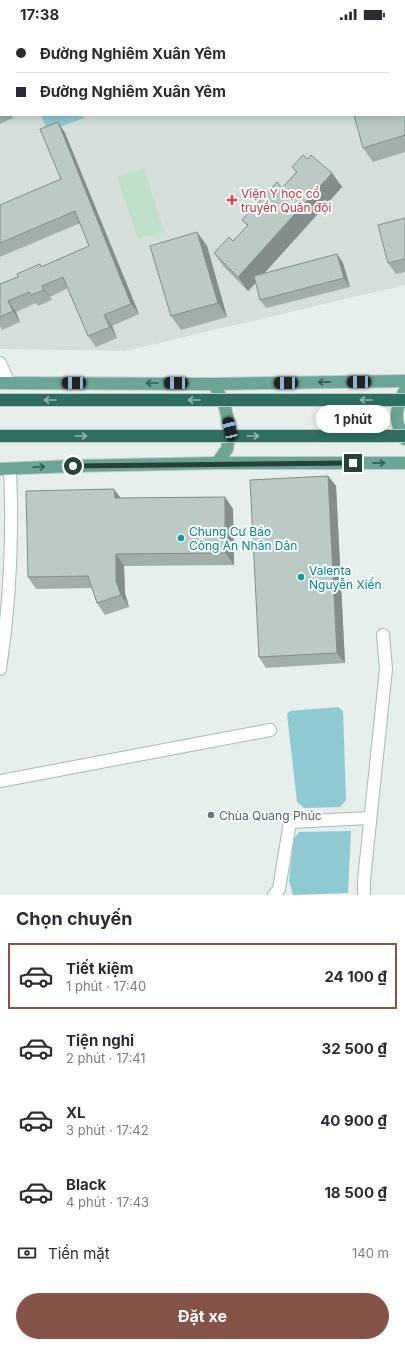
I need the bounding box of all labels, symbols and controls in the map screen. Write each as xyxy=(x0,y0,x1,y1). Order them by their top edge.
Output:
text: 17:38 xyxy=(20,5,59,24)
text: Đường Nghiêm Xuân Yêm xyxy=(40,44,226,63)
text: Đường Nghiêm Xuân Yêm xyxy=(40,82,226,101)
place label: Viện Y học cổ truyền Quân đội xyxy=(241,186,332,215)
marker: Viện Y học cổ truyền Quân đội xyxy=(226,194,238,206)
car xyxy=(347,376,371,388)
car xyxy=(62,377,86,389)
car xyxy=(164,377,188,389)
car xyxy=(274,377,298,389)
one-way arrow xyxy=(318,378,331,386)
one-way arrow xyxy=(146,379,159,387)
one-way arrow xyxy=(44,396,57,404)
one-way arrow xyxy=(188,396,201,404)
one-way arrow xyxy=(360,396,373,404)
callout: 1 phút xyxy=(316,405,390,433)
text: 1 phút xyxy=(334,411,372,427)
car xyxy=(221,416,239,442)
one-way arrow xyxy=(74,432,87,440)
one-way arrow xyxy=(246,432,259,440)
route end xyxy=(344,454,362,472)
route start xyxy=(64,457,82,475)
one-way arrow xyxy=(372,459,385,467)
one-way arrow xyxy=(32,464,45,471)
place label: Chung Cư Báo Công An Nhân Dân xyxy=(189,524,297,553)
marker: Chung Cư Báo Công An Nhân Dân xyxy=(176,533,186,543)
place label: Valenta Nguyễn Xiển xyxy=(309,563,382,592)
marker: Valenta Nguyễn Xiển xyxy=(296,572,306,582)
place label: Chùa Quang Phúc xyxy=(219,808,322,823)
marker: Chùa Quang Phúc xyxy=(206,810,216,820)
text: Chọn chuyến xyxy=(16,908,132,929)
icon: car xyxy=(18,958,54,994)
text: Tiết kiệm xyxy=(66,959,133,978)
text: 24 100 ₫ xyxy=(324,967,387,986)
text: 1 phút · 17:40 xyxy=(66,978,146,994)
icon: car xyxy=(18,1030,54,1066)
text: Tiện nghi xyxy=(66,1031,134,1050)
text: 32 500 ₫ xyxy=(321,1039,387,1058)
text: 2 phút · 17:41 xyxy=(66,1050,146,1066)
icon: car xyxy=(18,1102,54,1138)
text: XL xyxy=(66,1103,86,1122)
text: 40 900 ₫ xyxy=(320,1111,387,1130)
text: 3 phút · 17:42 xyxy=(66,1122,149,1138)
icon: car xyxy=(18,1174,54,1210)
text: Black xyxy=(66,1175,106,1194)
text: 18 500 ₫ xyxy=(324,1183,387,1202)
text: 4 phút · 17:43 xyxy=(66,1194,149,1210)
icon: cash xyxy=(16,1242,38,1264)
text: Tiền mặt xyxy=(48,1244,110,1263)
text: 140 m xyxy=(352,1245,389,1261)
button: Đặt xe xyxy=(16,1293,389,1339)

